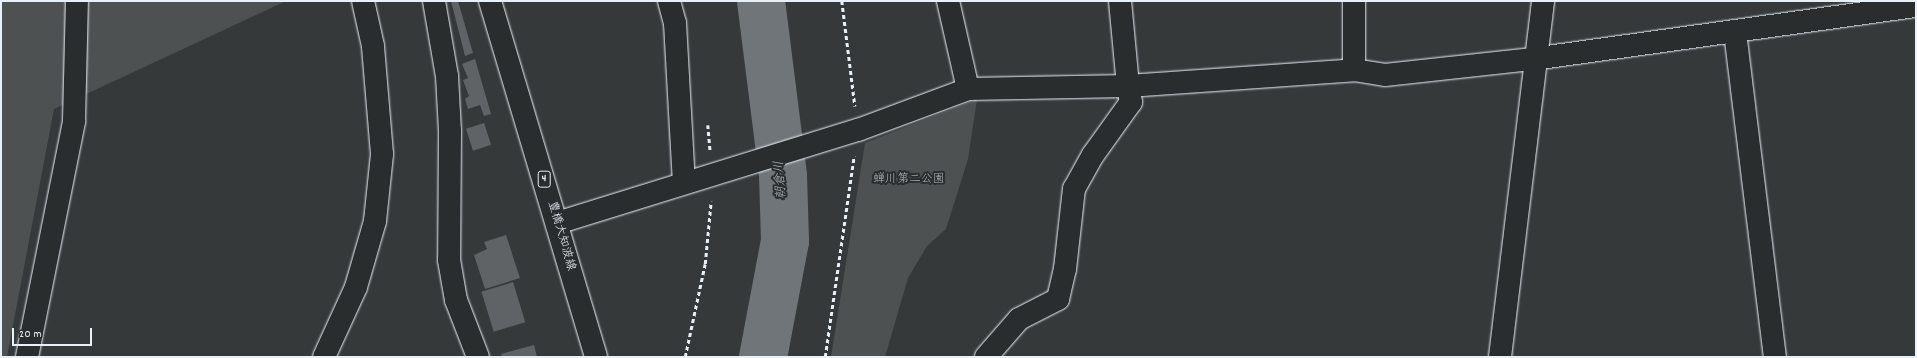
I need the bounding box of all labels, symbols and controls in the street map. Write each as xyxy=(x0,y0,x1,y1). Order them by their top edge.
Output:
water label: 朝倉川 xyxy=(773,160,791,200)
road number: 4 xyxy=(537,170,551,188)
park label: 蝉川第二公園 xyxy=(873,173,945,187)
street label: 豊橋大知波線 xyxy=(544,199,578,273)
scale bar xyxy=(14,320,94,346)
text: 20 m xyxy=(19,326,42,343)

